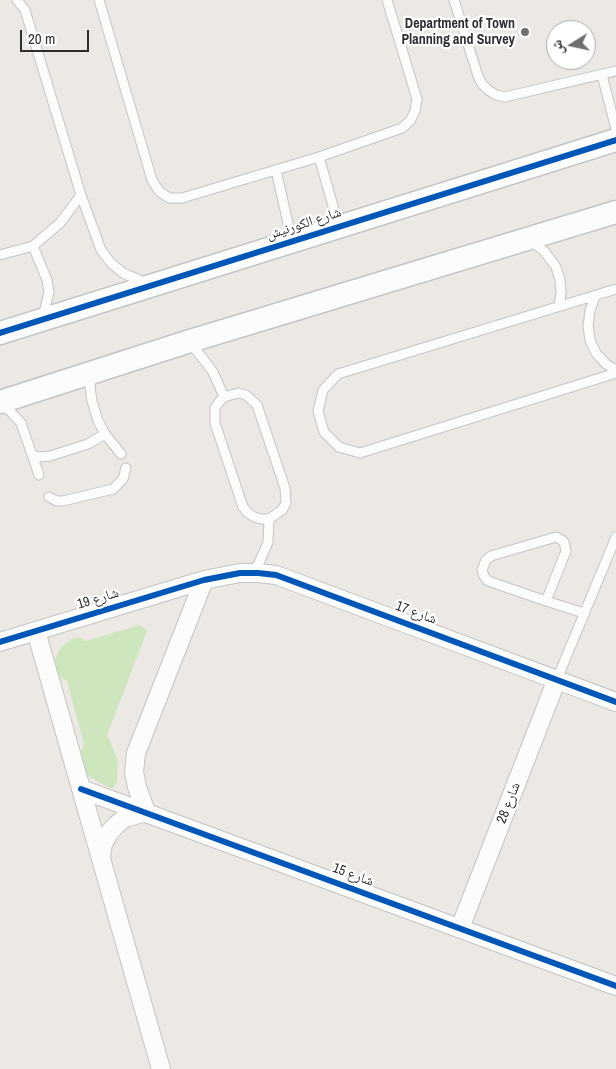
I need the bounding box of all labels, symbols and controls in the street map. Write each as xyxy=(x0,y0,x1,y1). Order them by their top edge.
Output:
place label: Department of Town Planning and Survey xyxy=(401,16,515,48)
scale bar xyxy=(22,20,91,52)
north arrow xyxy=(546,20,596,70)
marker: Department of Town Planning and Survey xyxy=(519,26,531,38)
text: 20 m xyxy=(28,28,55,49)
text: ش xyxy=(547,39,567,56)
street label: شارع الكورنيش xyxy=(264,204,344,244)
street label: شارع 19 xyxy=(75,585,121,613)
street label: شارع 17 xyxy=(393,598,439,628)
street label: شارع 28 xyxy=(494,780,524,826)
street label: شارع 15 xyxy=(330,860,376,890)

